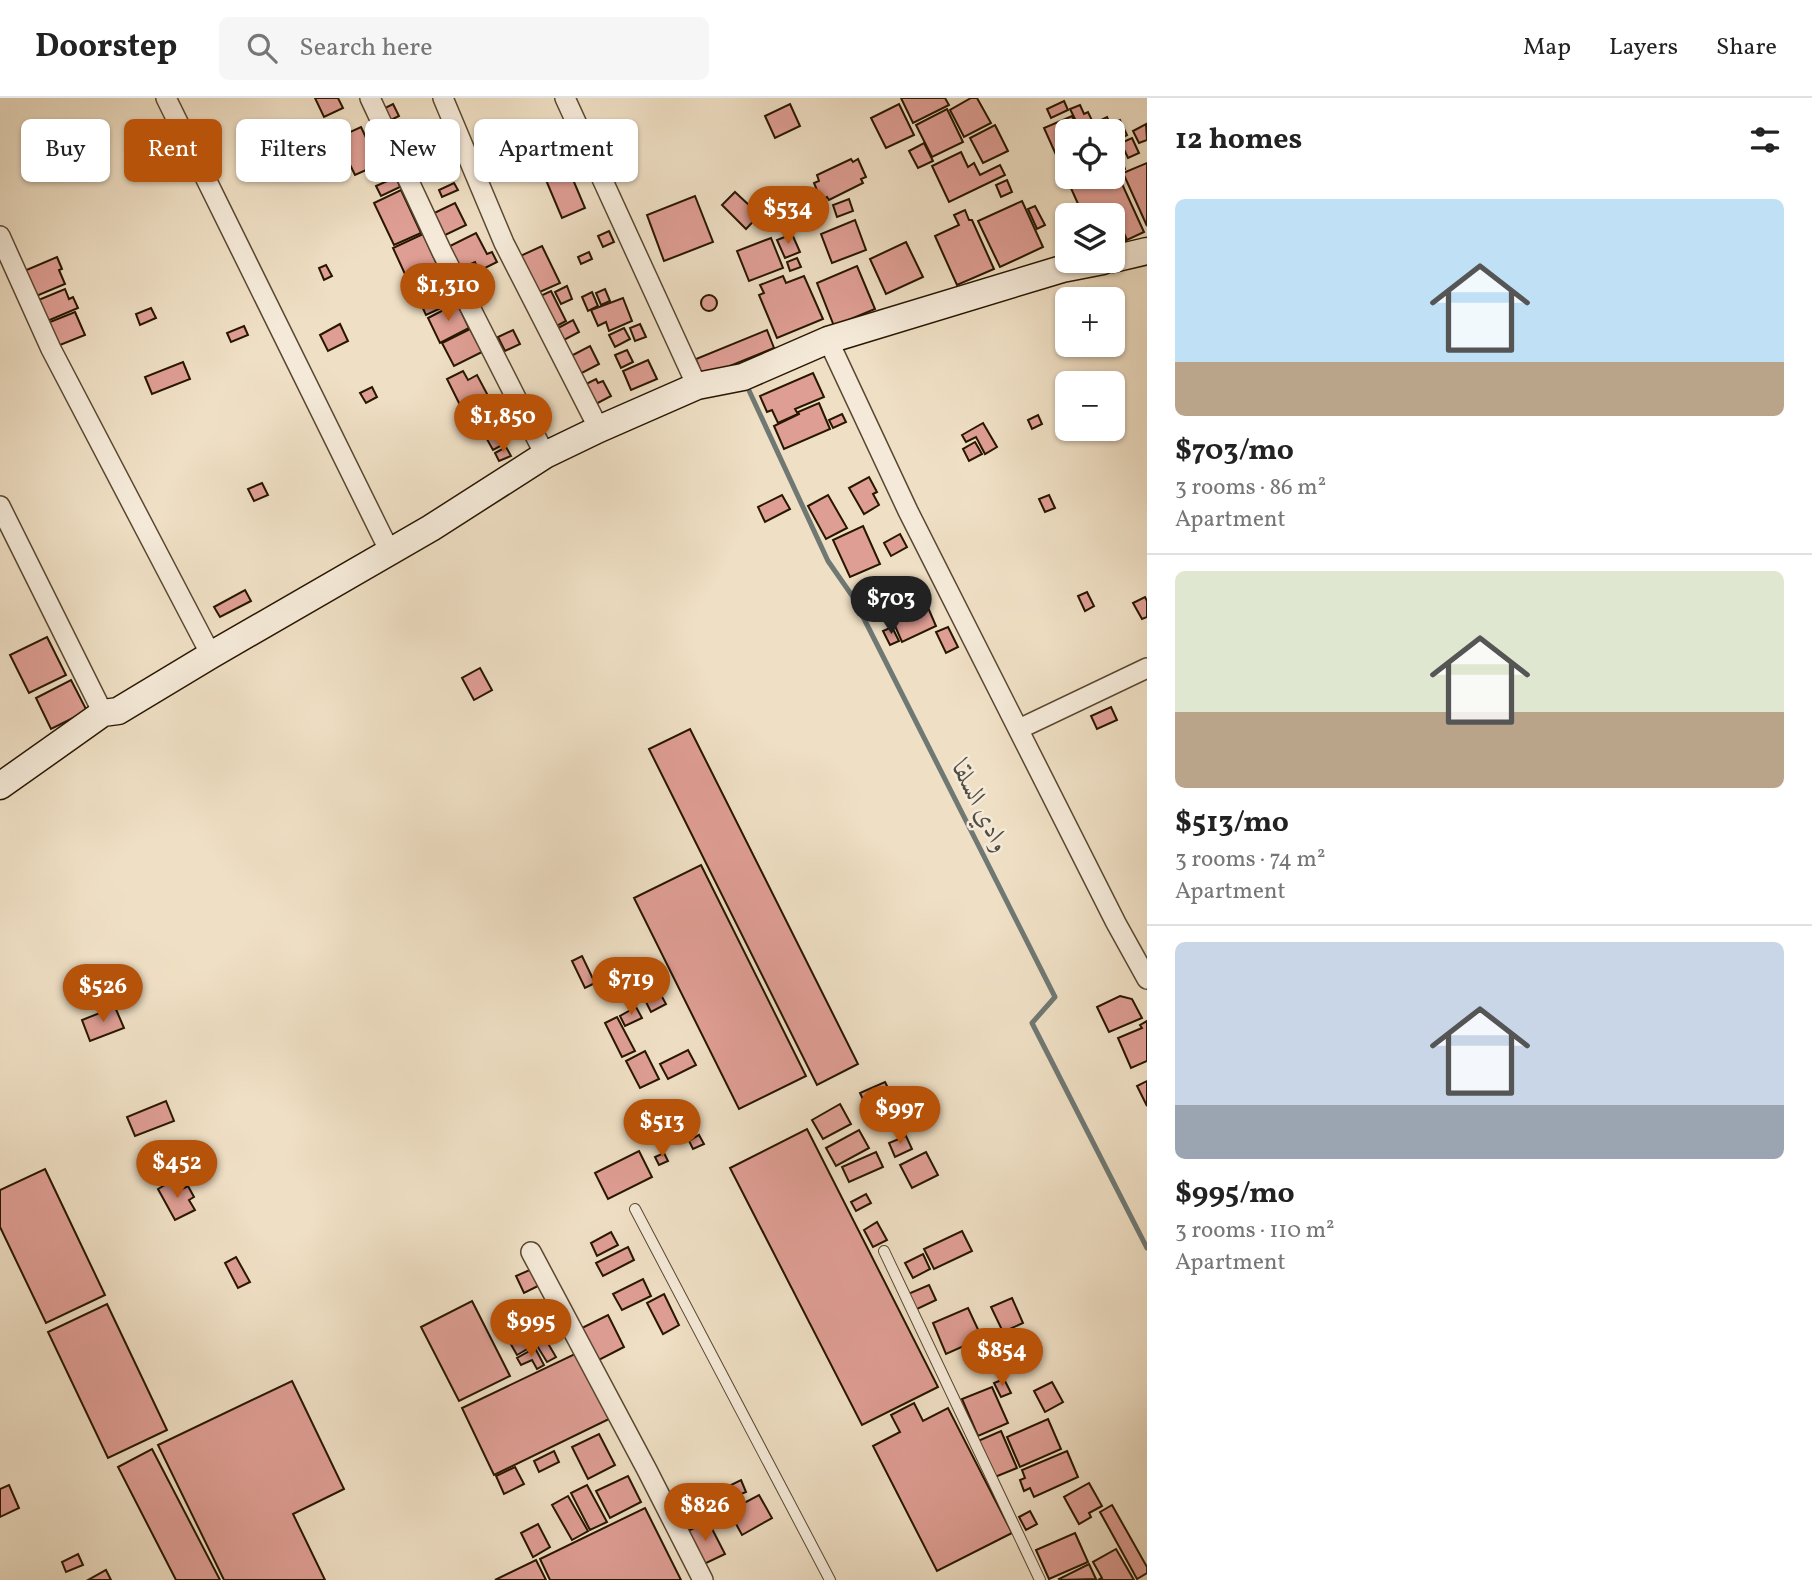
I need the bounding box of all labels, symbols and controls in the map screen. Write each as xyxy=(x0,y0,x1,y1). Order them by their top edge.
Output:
search box xyxy=(219,17,709,80)
text: Doorstep xyxy=(35,25,177,71)
icon: search xyxy=(243,29,281,67)
text: Search here xyxy=(299,30,433,66)
text: Map xyxy=(1523,31,1571,65)
text: Layers xyxy=(1609,31,1678,65)
text: Share xyxy=(1716,31,1777,65)
chip: Buy xyxy=(21,119,110,182)
chip: Rent xyxy=(124,119,222,182)
chip: Filters xyxy=(236,119,351,182)
chip: New xyxy=(365,119,460,182)
chip: Apartment xyxy=(474,119,638,182)
map controls xyxy=(1055,119,1125,441)
button: locate xyxy=(1055,119,1125,189)
text: 12 homes xyxy=(1175,119,1302,161)
icon: filters xyxy=(1746,121,1784,159)
pin: $534 xyxy=(747,186,829,246)
text: $534 xyxy=(763,193,813,225)
button: layers xyxy=(1055,203,1125,273)
icon: home xyxy=(1417,245,1543,371)
pin: $1,310 xyxy=(391,264,505,323)
text: $1,310 xyxy=(416,270,480,302)
button: + xyxy=(1055,287,1125,357)
button: − xyxy=(1055,371,1125,441)
pin: $1,850 xyxy=(446,394,560,454)
text: $1,850 xyxy=(470,401,536,433)
text: $703/mo xyxy=(1175,430,1294,472)
text: 3 rooms · 86 m² xyxy=(1175,472,1326,504)
text: Apartment xyxy=(1175,504,1286,536)
pin: $703 xyxy=(850,576,932,636)
text: $703 xyxy=(867,583,915,615)
icon: home xyxy=(1417,617,1543,743)
water label: وادي السلقا xyxy=(940,753,1018,859)
text: $513/mo xyxy=(1175,802,1289,844)
text: 3 rooms · 74 m² xyxy=(1175,844,1325,876)
text: Apartment xyxy=(1175,876,1286,908)
pin: $719 xyxy=(590,958,672,1017)
pin: $526 xyxy=(62,964,144,1024)
text: $719 xyxy=(608,964,654,996)
text: $526 xyxy=(79,971,127,1003)
icon: home xyxy=(1417,988,1543,1114)
pin: $997 xyxy=(859,1086,941,1146)
text: $997 xyxy=(875,1093,925,1125)
pin: $513 xyxy=(621,1100,703,1159)
text: $513 xyxy=(640,1106,684,1138)
pin: $452 xyxy=(136,1140,218,1200)
text: $452 xyxy=(152,1147,202,1179)
text: $995/mo xyxy=(1175,1173,1295,1215)
text: 3 rooms · 110 m² xyxy=(1175,1215,1335,1247)
text: Apartment xyxy=(1175,1247,1286,1279)
pin: $995 xyxy=(490,1300,572,1359)
text: $995 xyxy=(506,1306,556,1338)
pin: $854 xyxy=(961,1328,1043,1388)
text: $854 xyxy=(977,1335,1027,1367)
pin: $826 xyxy=(664,1484,746,1543)
text: $826 xyxy=(680,1490,730,1522)

